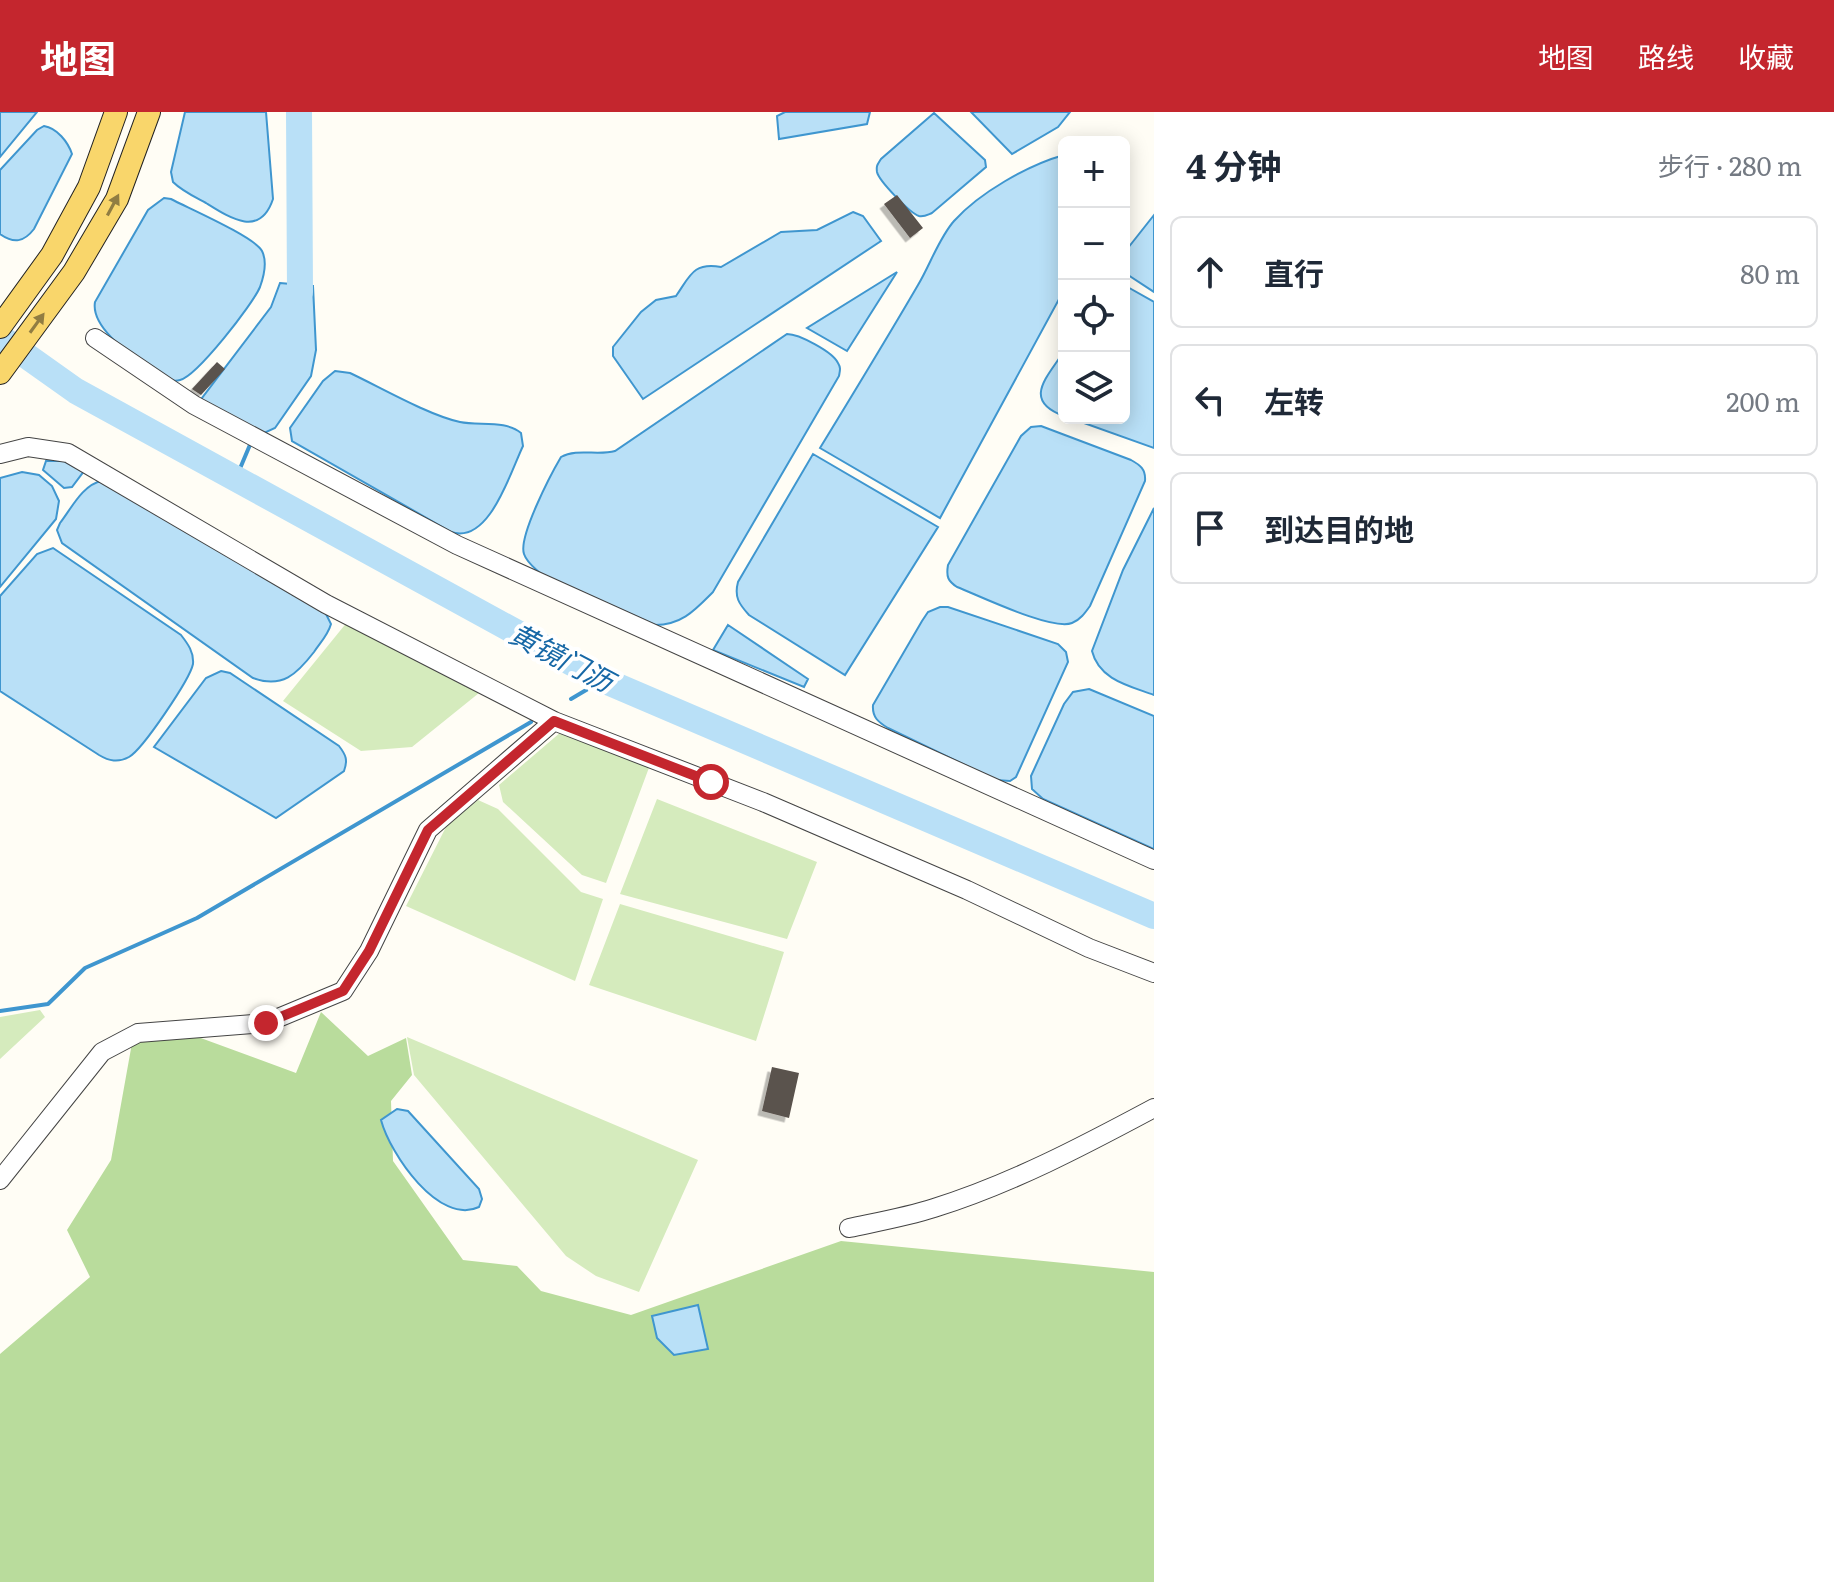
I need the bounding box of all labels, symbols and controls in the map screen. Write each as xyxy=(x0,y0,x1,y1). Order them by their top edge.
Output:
text: 地图 xyxy=(40,28,116,85)
text: 地图 xyxy=(1538,35,1594,77)
text: 路线 xyxy=(1638,35,1694,77)
text: 收藏 xyxy=(1738,35,1794,77)
map controls xyxy=(1058,136,1130,424)
button: + xyxy=(1058,136,1130,208)
text: 4 分钟 xyxy=(1186,139,1281,189)
text: 步行 · 280 m xyxy=(1658,145,1802,184)
one-way arrow xyxy=(107,193,120,216)
button: − xyxy=(1058,208,1130,280)
icon: ahead xyxy=(1188,250,1232,294)
text: 直行 xyxy=(1264,250,1324,294)
text: 80 m xyxy=(1740,253,1800,292)
button: locate xyxy=(1058,280,1130,352)
one-way arrow xyxy=(29,312,44,333)
button: layers xyxy=(1058,352,1130,424)
icon: left xyxy=(1188,378,1232,422)
text: 左转 xyxy=(1264,378,1324,422)
text: 200 m xyxy=(1726,381,1800,420)
icon: arrive xyxy=(1188,506,1232,550)
text: 到达目的地 xyxy=(1264,506,1414,550)
water label: 黄镜门沥 xyxy=(503,611,626,703)
route start xyxy=(693,764,729,800)
route end xyxy=(248,1005,284,1041)

